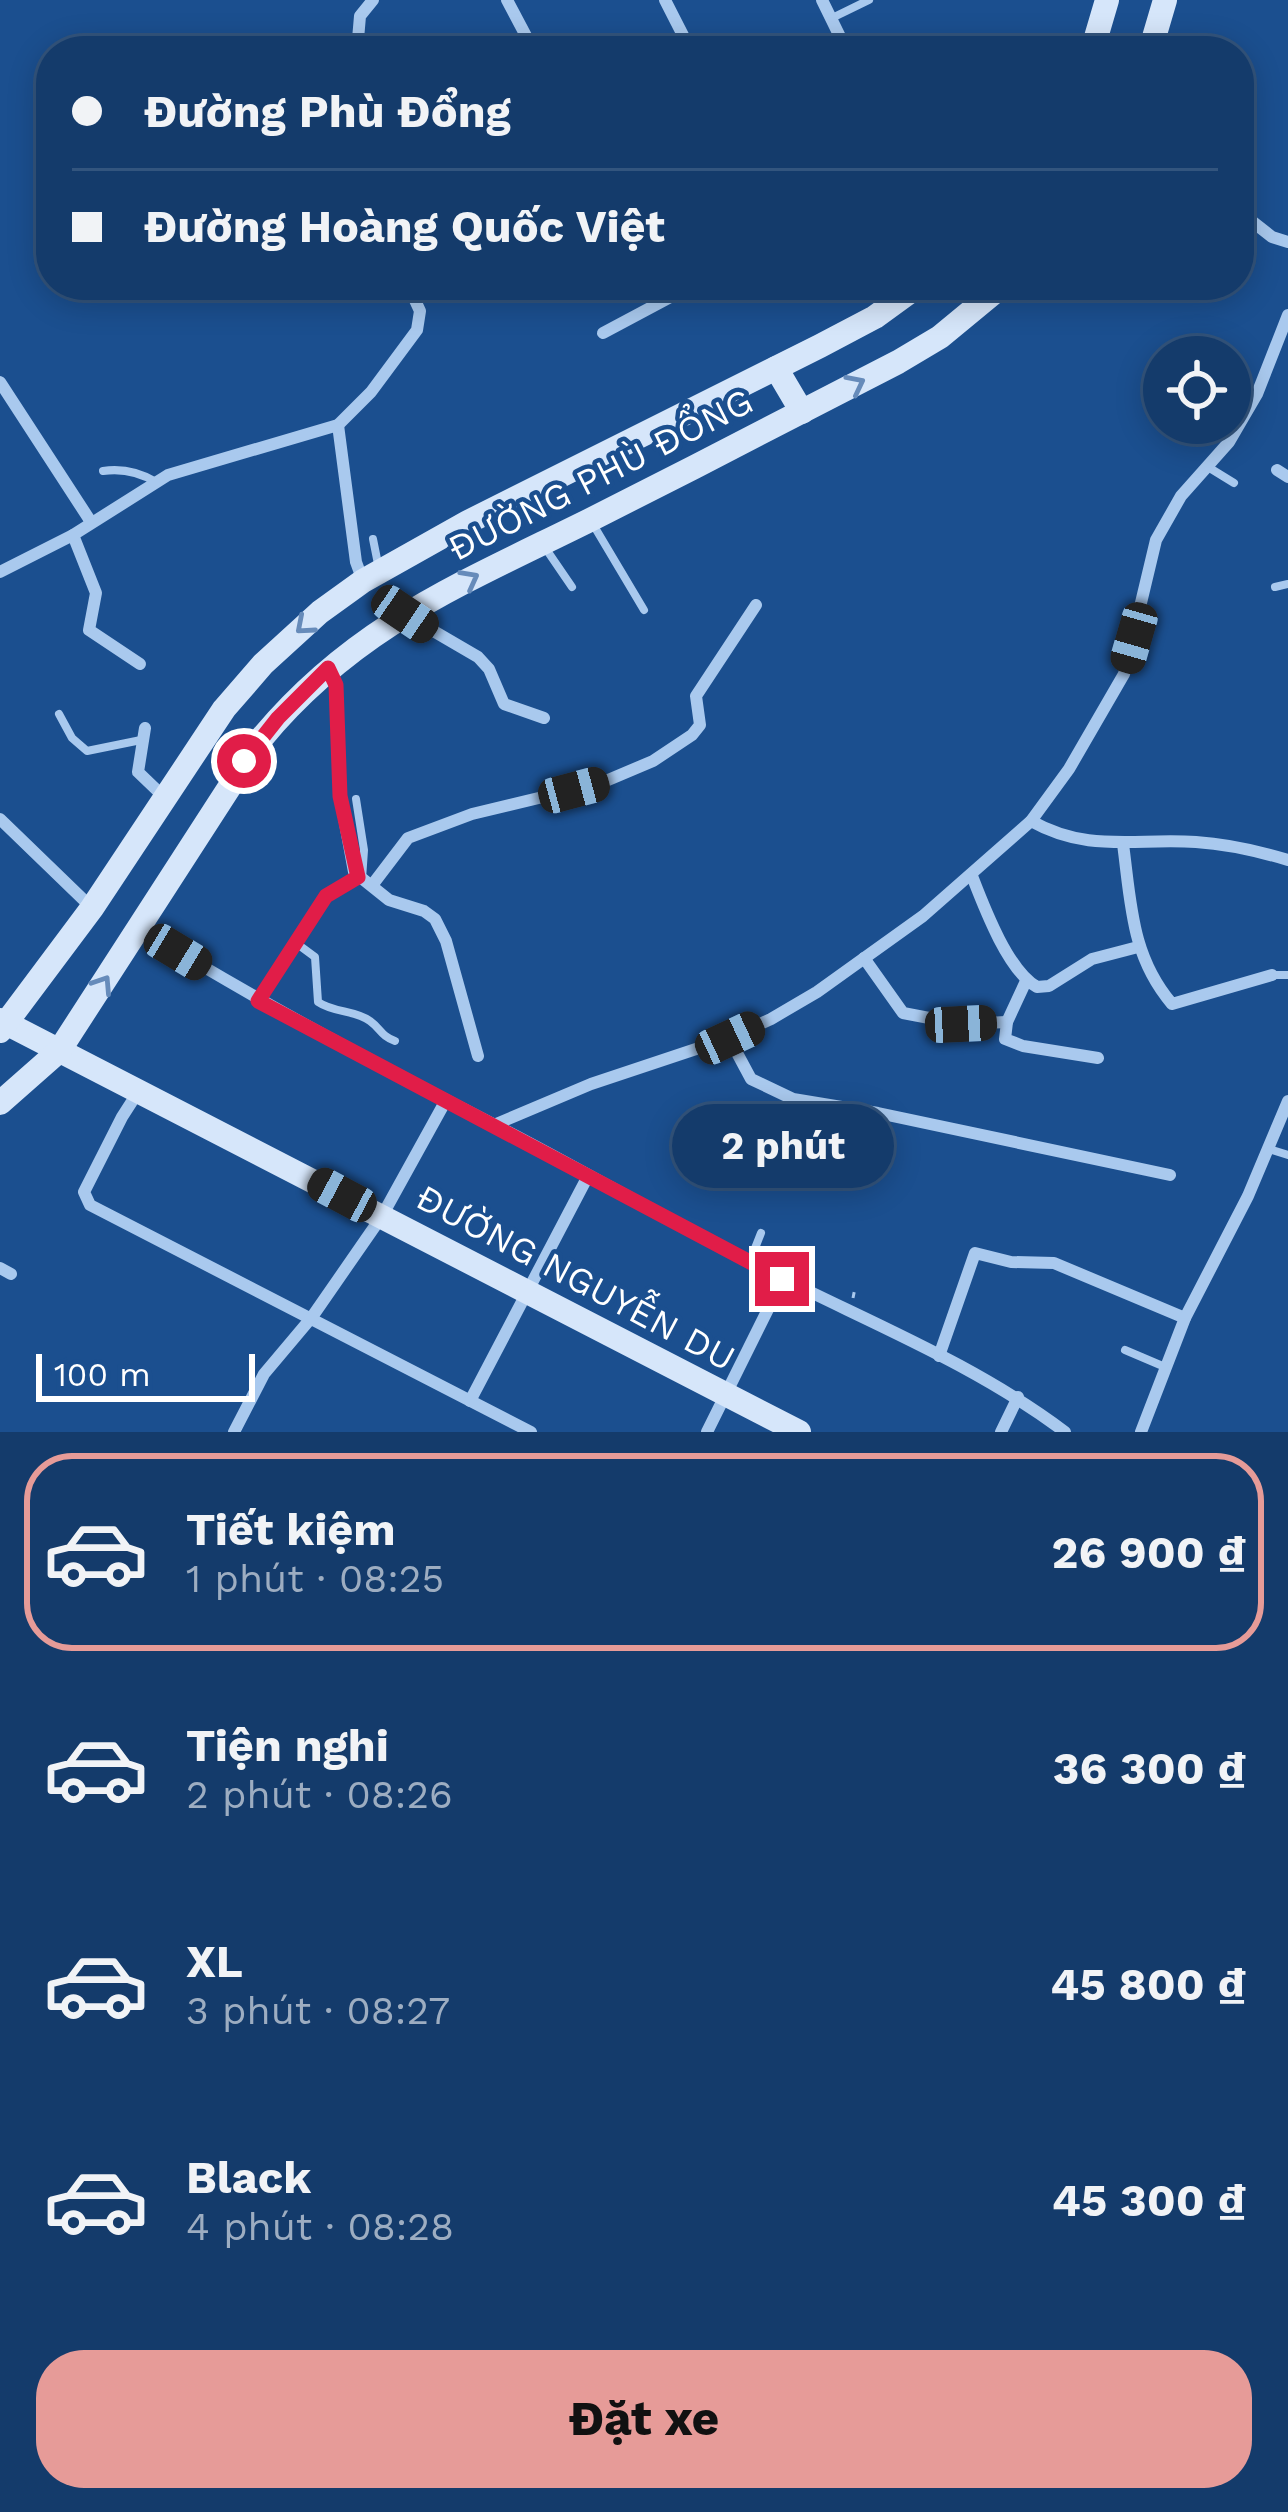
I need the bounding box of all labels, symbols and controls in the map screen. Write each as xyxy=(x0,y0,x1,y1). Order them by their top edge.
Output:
text: Đường Phù Đổng xyxy=(144,85,511,138)
text: Đường Hoàng Quốc Việt xyxy=(144,200,665,253)
map controls xyxy=(1143,336,1251,444)
button: locate xyxy=(1143,336,1251,444)
one-way arrow xyxy=(843,375,865,398)
street label: ĐƯỜNG PHÙ ĐỔNG xyxy=(439,376,760,570)
one-way arrow xyxy=(458,570,479,593)
car xyxy=(365,579,445,649)
car xyxy=(1107,598,1161,678)
one-way arrow xyxy=(296,612,318,633)
route start xyxy=(217,734,271,788)
car xyxy=(535,763,613,817)
car xyxy=(138,918,218,986)
one-way arrow xyxy=(88,975,110,997)
car xyxy=(924,1004,998,1044)
car xyxy=(690,1006,770,1070)
callout: 2 phút xyxy=(671,1105,893,1189)
text: 2 phút xyxy=(721,1123,845,1168)
car xyxy=(302,1162,382,1228)
street label: ĐƯỜNG NGUYỄN DU xyxy=(409,1172,744,1380)
route end xyxy=(755,1252,809,1306)
scale bar xyxy=(36,1348,255,1401)
text: 100 m xyxy=(54,1355,151,1394)
icon: car xyxy=(42,1498,150,1606)
text: Tiết kiệm xyxy=(186,1503,396,1556)
text: 26 900 ₫ xyxy=(1052,1526,1246,1579)
text: 1 phút · 08:25 xyxy=(186,1556,444,1601)
icon: car xyxy=(42,1714,150,1822)
text: Tiện nghi xyxy=(186,1719,389,1772)
text: 36 300 ₫ xyxy=(1053,1742,1246,1795)
text: 2 phút · 08:26 xyxy=(186,1772,453,1817)
icon: car xyxy=(42,1930,150,2038)
text: XL xyxy=(186,1935,243,1988)
text: 45 800 ₫ xyxy=(1050,1958,1246,2011)
text: 3 phút · 08:27 xyxy=(186,1988,450,2033)
icon: car xyxy=(42,2146,150,2254)
text: Black xyxy=(186,2151,311,2204)
text: 45 300 ₫ xyxy=(1052,2174,1246,2227)
text: 4 phút · 08:28 xyxy=(186,2204,454,2249)
button: Đặt xe xyxy=(36,2350,1252,2488)

